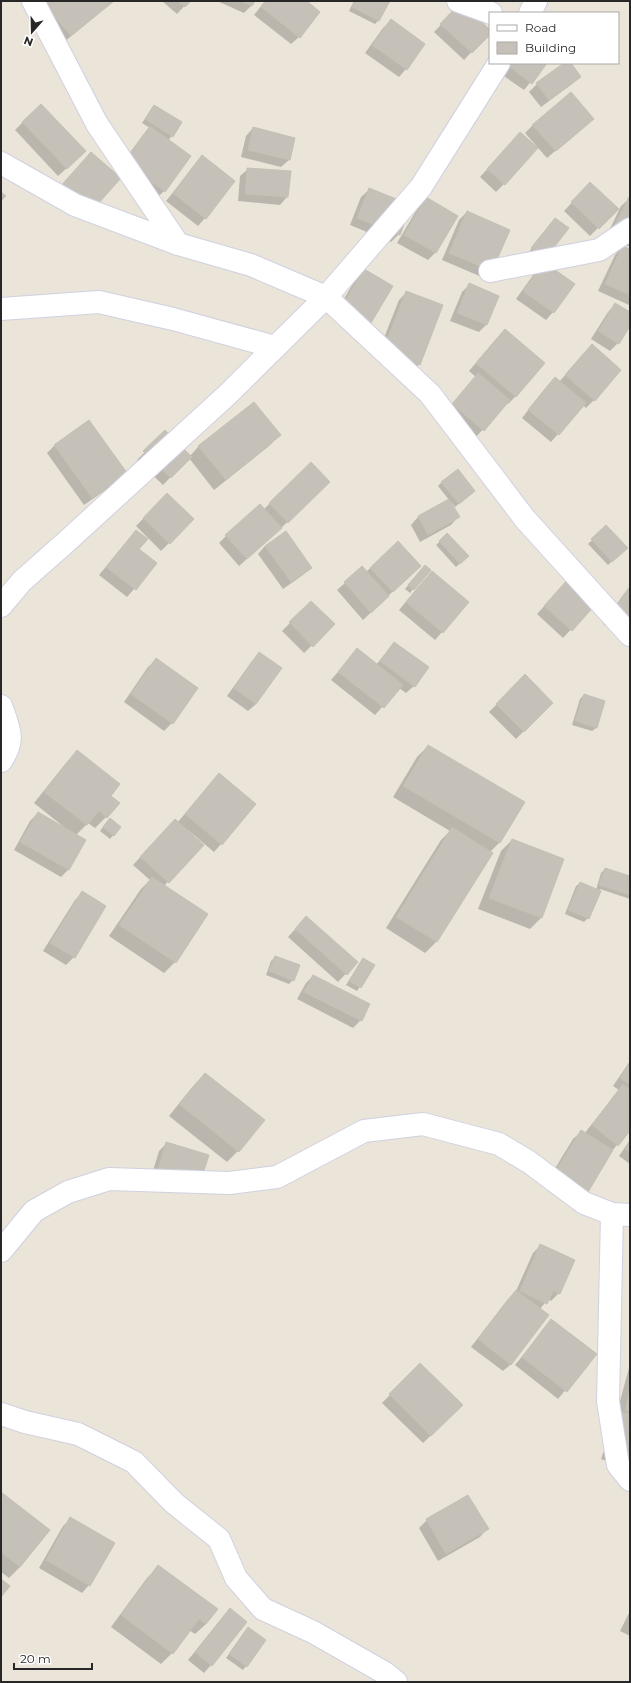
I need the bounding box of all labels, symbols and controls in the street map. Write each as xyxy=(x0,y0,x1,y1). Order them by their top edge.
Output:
north arrow xyxy=(12,12,52,52)
legend xyxy=(489,12,619,64)
text: Road xyxy=(525,20,556,35)
text: N xyxy=(22,33,35,49)
text: Building xyxy=(525,40,576,55)
scale bar xyxy=(14,1645,92,1671)
text: 20 m xyxy=(20,1651,51,1666)

